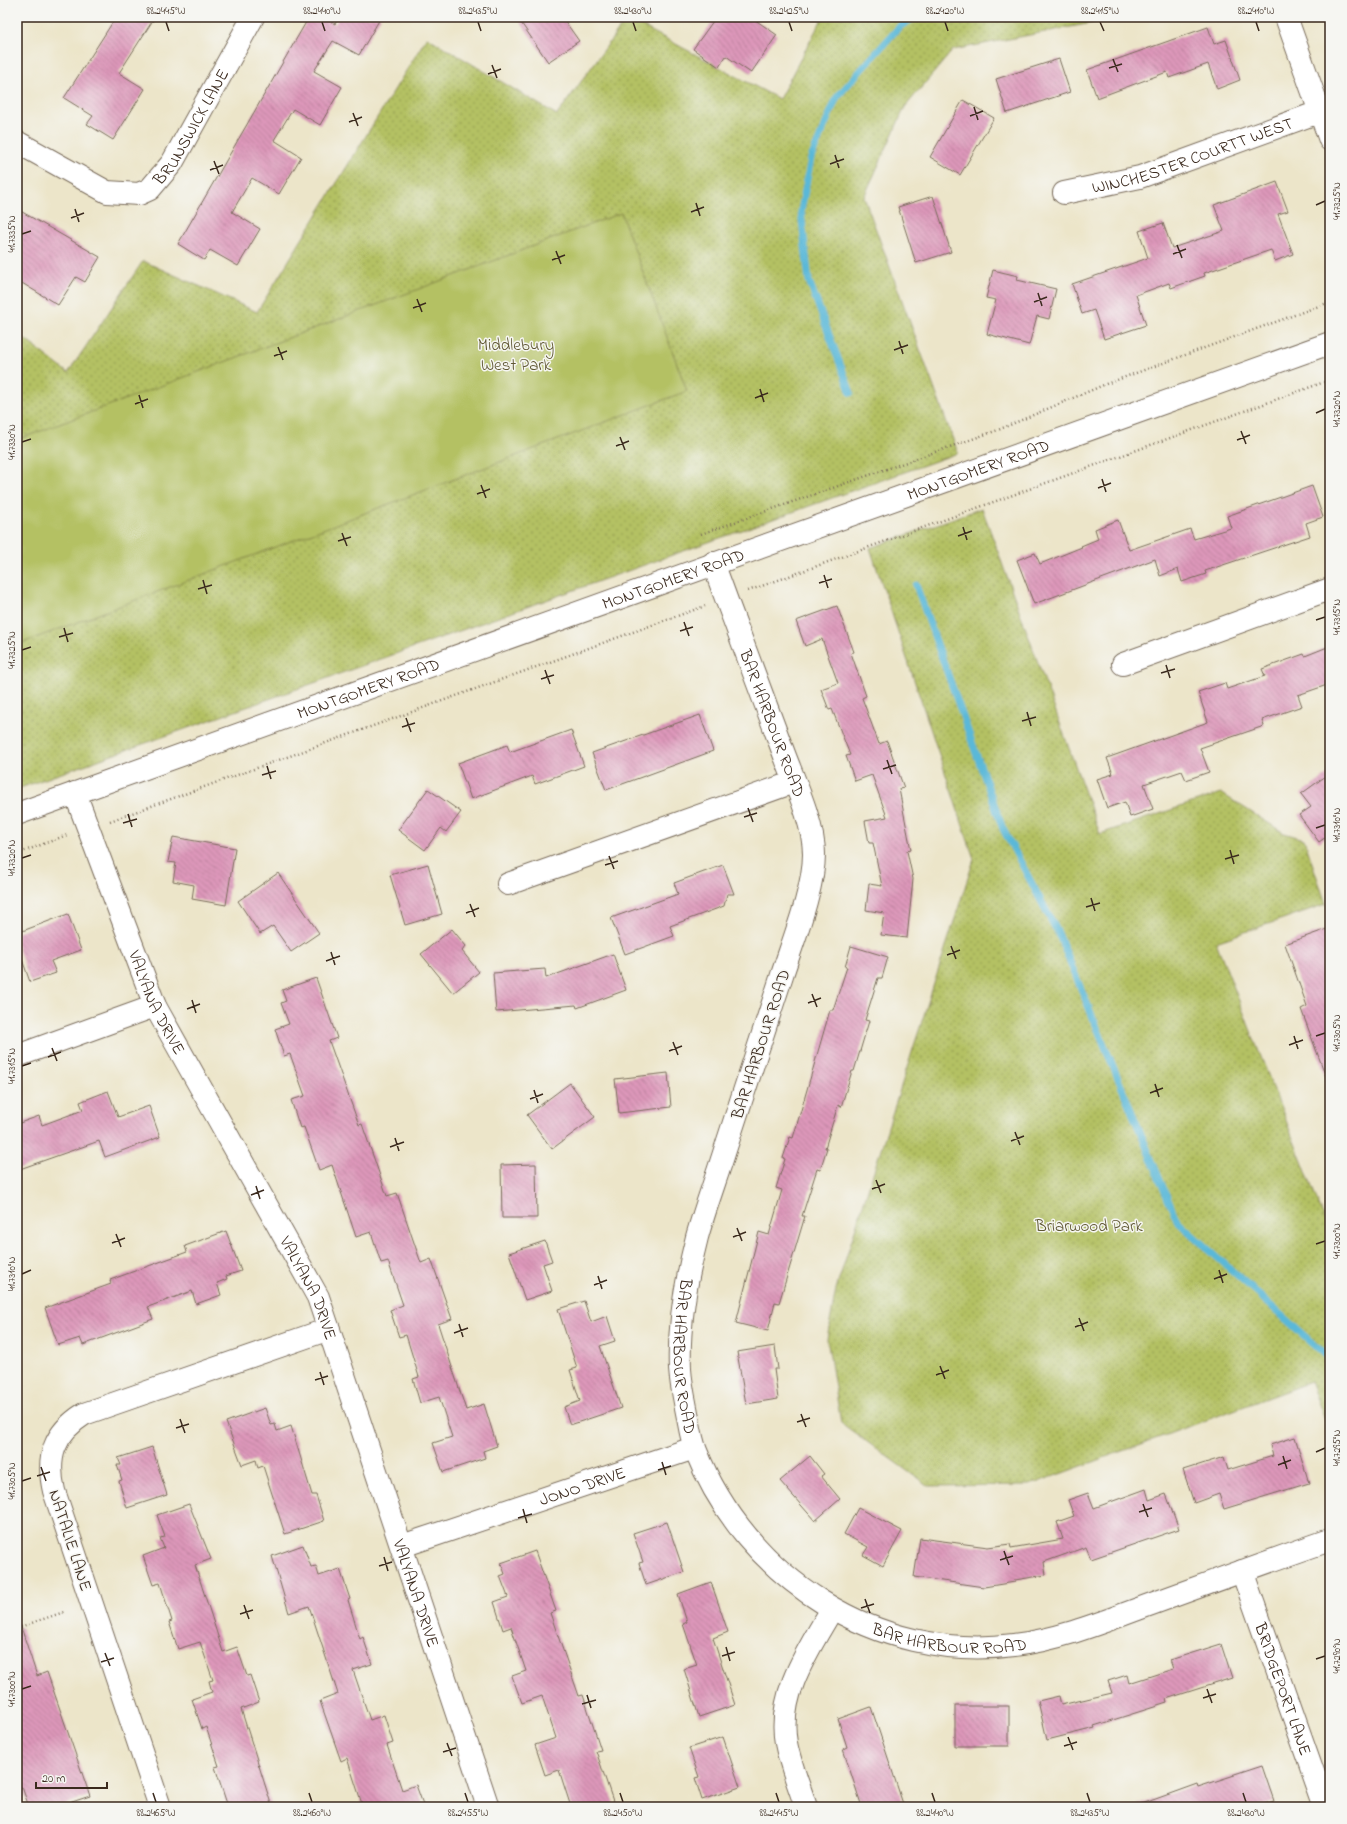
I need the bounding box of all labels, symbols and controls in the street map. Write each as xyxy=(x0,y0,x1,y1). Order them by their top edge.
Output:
text: 88.2445°W xyxy=(147,4,186,19)
text: 88.2440°W xyxy=(303,4,341,19)
text: 88.2435°W xyxy=(459,4,498,19)
text: 88.2430°W xyxy=(614,4,652,19)
text: 88.2425°W xyxy=(769,4,809,19)
text: 88.2420°W xyxy=(926,4,964,19)
text: 88.2415°W xyxy=(1081,4,1119,19)
text: 88.2410°W xyxy=(1238,4,1275,19)
street label: BRUNSWICK LANE xyxy=(147,64,236,192)
street label: WINCHESTER COURTT WEST xyxy=(1090,111,1297,201)
text: 41.7325°N xyxy=(1330,182,1345,220)
text: 41.7335°N xyxy=(5,215,20,252)
park label: Middlebury West Park xyxy=(478,333,554,378)
text: 41.7320°N xyxy=(1330,391,1345,427)
text: 41.7330°N xyxy=(5,424,20,460)
street label: MONTGOMERY ROAD xyxy=(904,434,1053,508)
street label: MONTGOMERY ROAD xyxy=(599,543,748,617)
text: 41.7315°N xyxy=(1330,599,1345,635)
text: 41.7325°N xyxy=(5,631,20,669)
street label: BAR HARBOUR ROAD xyxy=(732,645,811,801)
street label: MONTGOMERY ROAD xyxy=(294,652,443,727)
text: 41.7310°N xyxy=(1330,807,1345,842)
text: 41.7320°N xyxy=(5,840,20,876)
street label: VALYANA DRIVE xyxy=(121,946,191,1060)
street label: BAR HARBOUR ROAD xyxy=(725,966,797,1123)
text: 41.7305°N xyxy=(1330,1014,1345,1052)
text: 41.7315°N xyxy=(5,1048,20,1084)
park label: Briarwood Park xyxy=(1034,1214,1143,1239)
text: 41.7300°N xyxy=(1330,1223,1345,1259)
street label: VALYANA DRIVE xyxy=(272,1231,342,1343)
text: 41.7310°N xyxy=(5,1256,20,1291)
street label: BAR HARBOUR ROAD xyxy=(666,1276,702,1436)
text: 41.7295°N xyxy=(1330,1429,1345,1466)
street label: JONO DRIVE xyxy=(536,1461,629,1513)
text: 41.7305°N xyxy=(5,1462,20,1500)
street label: NATALIE LANE xyxy=(41,1486,98,1595)
street label: VALYANA DRIVE xyxy=(385,1535,445,1651)
street label: BAR HARBOUR ROAD xyxy=(867,1617,1028,1661)
street label: BRIDGEPORT LANE xyxy=(1247,1619,1317,1759)
text: 41.7290°N xyxy=(1330,1638,1345,1674)
text: 41.7300°N xyxy=(5,1671,20,1707)
scale bar xyxy=(36,1764,107,1790)
text: 20 m xyxy=(42,1770,65,1788)
text: 88.2465°W xyxy=(136,1806,176,1821)
text: 88.2460°W xyxy=(293,1806,331,1821)
text: 88.2455°W xyxy=(448,1806,489,1821)
text: 88.2450°W xyxy=(603,1806,643,1821)
text: 88.2445°W xyxy=(760,1806,799,1821)
text: 88.2440°W xyxy=(916,1806,954,1821)
text: 88.2435°W xyxy=(1071,1806,1110,1821)
text: 88.2430°W xyxy=(1227,1806,1265,1821)

